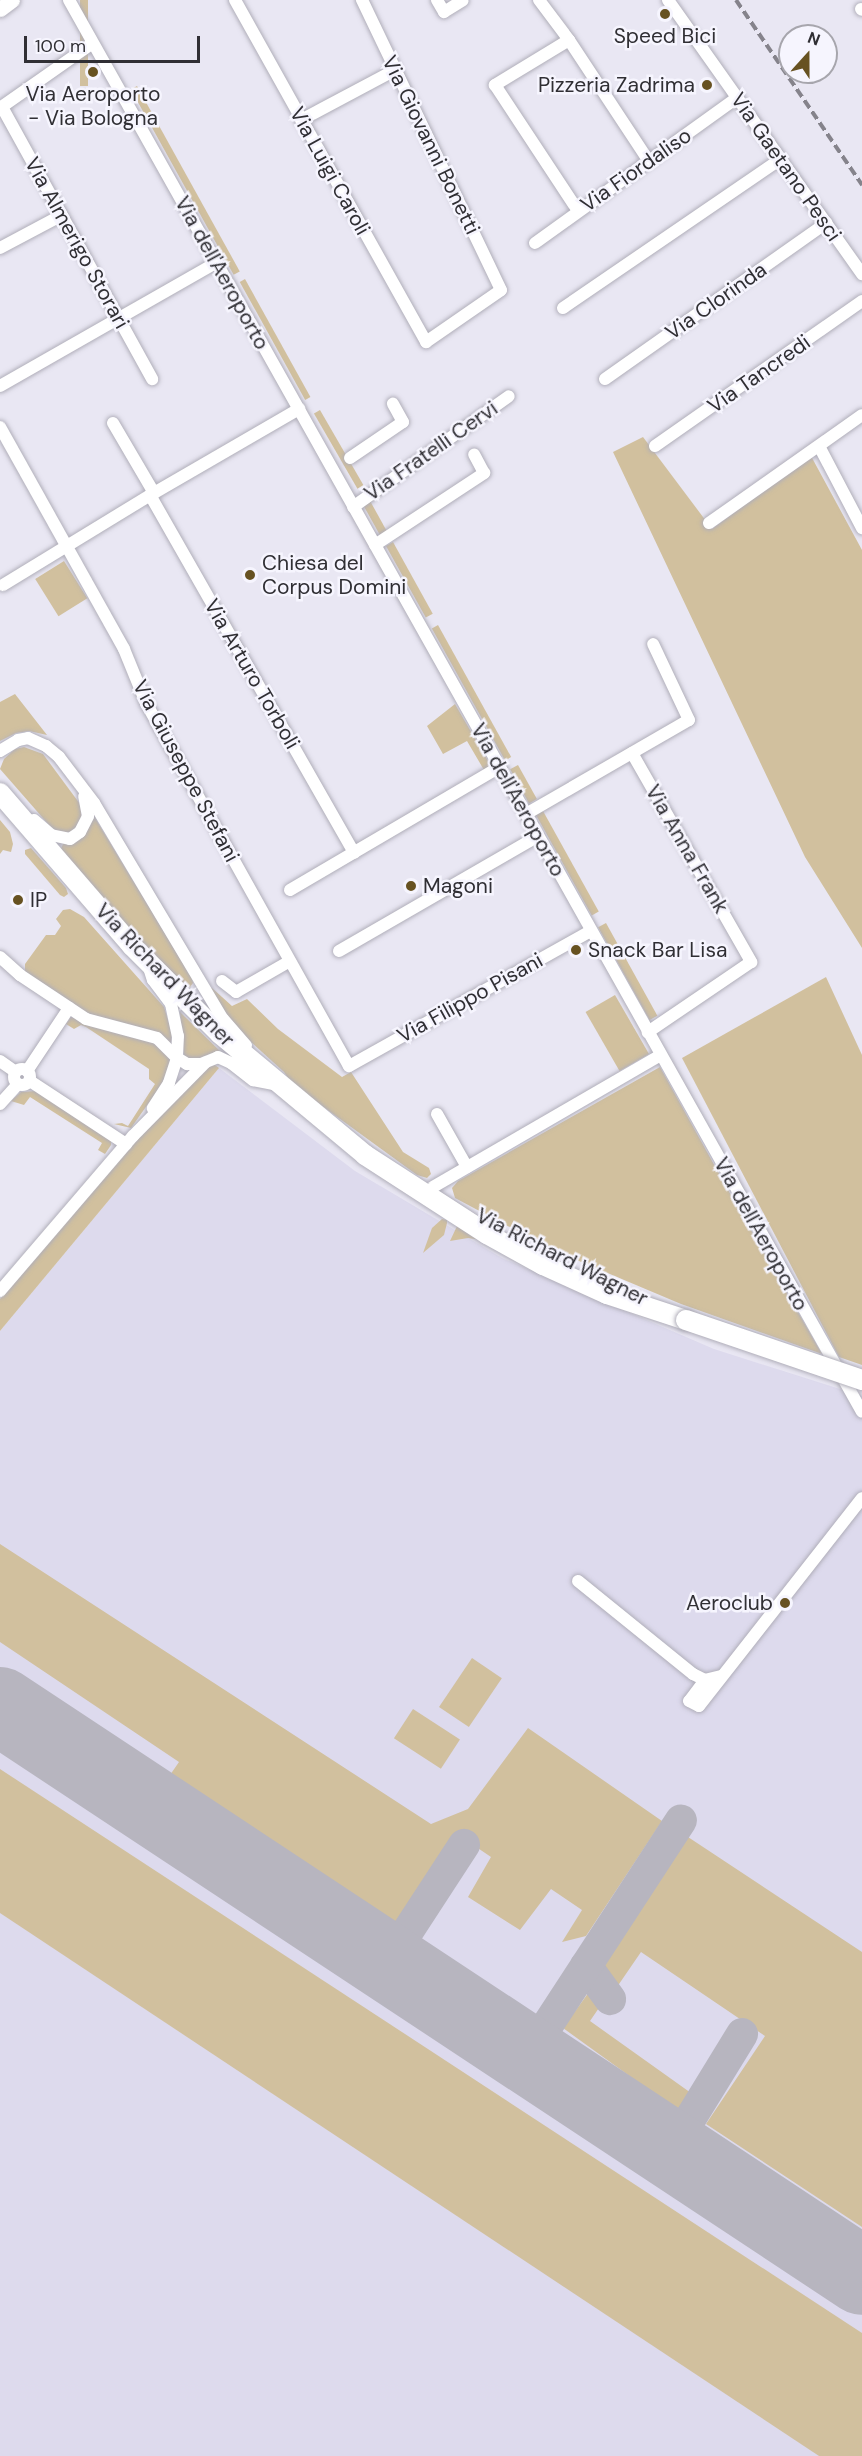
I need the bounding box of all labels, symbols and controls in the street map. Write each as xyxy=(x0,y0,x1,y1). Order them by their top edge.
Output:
marker: Speed Bici xyxy=(658,7,672,21)
place label: Speed Bici xyxy=(614,23,716,49)
scale bar xyxy=(27,24,202,62)
north arrow xyxy=(778,24,838,84)
text: N xyxy=(805,27,823,50)
text: 100 m xyxy=(35,34,86,58)
street label: Via Giovanni Bonetti xyxy=(377,51,485,239)
marker: Via Aeroporto - Via Bologna xyxy=(86,65,100,79)
place label: Pizzeria Zadrima xyxy=(538,72,695,98)
marker: Pizzeria Zadrima xyxy=(700,78,714,92)
place label: Via Aeroporto - Via Bologna xyxy=(26,81,160,131)
street label: Via Gaetano Pesci xyxy=(725,88,847,246)
street label: Via Luigi Caroli xyxy=(284,103,376,239)
street label: Via Fiordaliso xyxy=(576,123,696,217)
street label: Via Almerigo Storari xyxy=(19,153,135,333)
street label: Via dell'Aeroporto xyxy=(169,192,275,354)
street label: Via Clorinda xyxy=(661,257,771,345)
street label: Via Tancredi xyxy=(703,329,815,419)
street label: Via Fratelli Cervi xyxy=(359,396,503,506)
place label: Chiesa del Corpus Domini xyxy=(262,550,406,600)
marker: Chiesa del Corpus Domini xyxy=(243,568,257,582)
street label: Via Arturo Torboli xyxy=(199,595,305,753)
street label: Via Giuseppe Stefani xyxy=(127,676,245,866)
street label: Via dell'Aeroporto xyxy=(465,719,571,881)
street label: Via Anna Frank xyxy=(640,780,734,918)
place label: Magoni xyxy=(423,873,493,899)
marker: Magoni xyxy=(404,879,418,893)
place label: IP xyxy=(30,887,47,913)
marker: IP xyxy=(11,893,25,907)
street label: Via Richard Wagner xyxy=(90,898,240,1052)
place label: Snack Bar Lisa xyxy=(588,937,727,963)
marker: Snack Bar Lisa xyxy=(569,943,583,957)
street label: Via Filippo Pisani xyxy=(393,948,547,1048)
street label: Via dell'Aeroporto xyxy=(708,1153,814,1315)
street label: Via Richard Wagner xyxy=(472,1203,652,1311)
place label: Aeroclub xyxy=(686,1590,773,1616)
marker: Aeroclub xyxy=(778,1596,792,1610)

